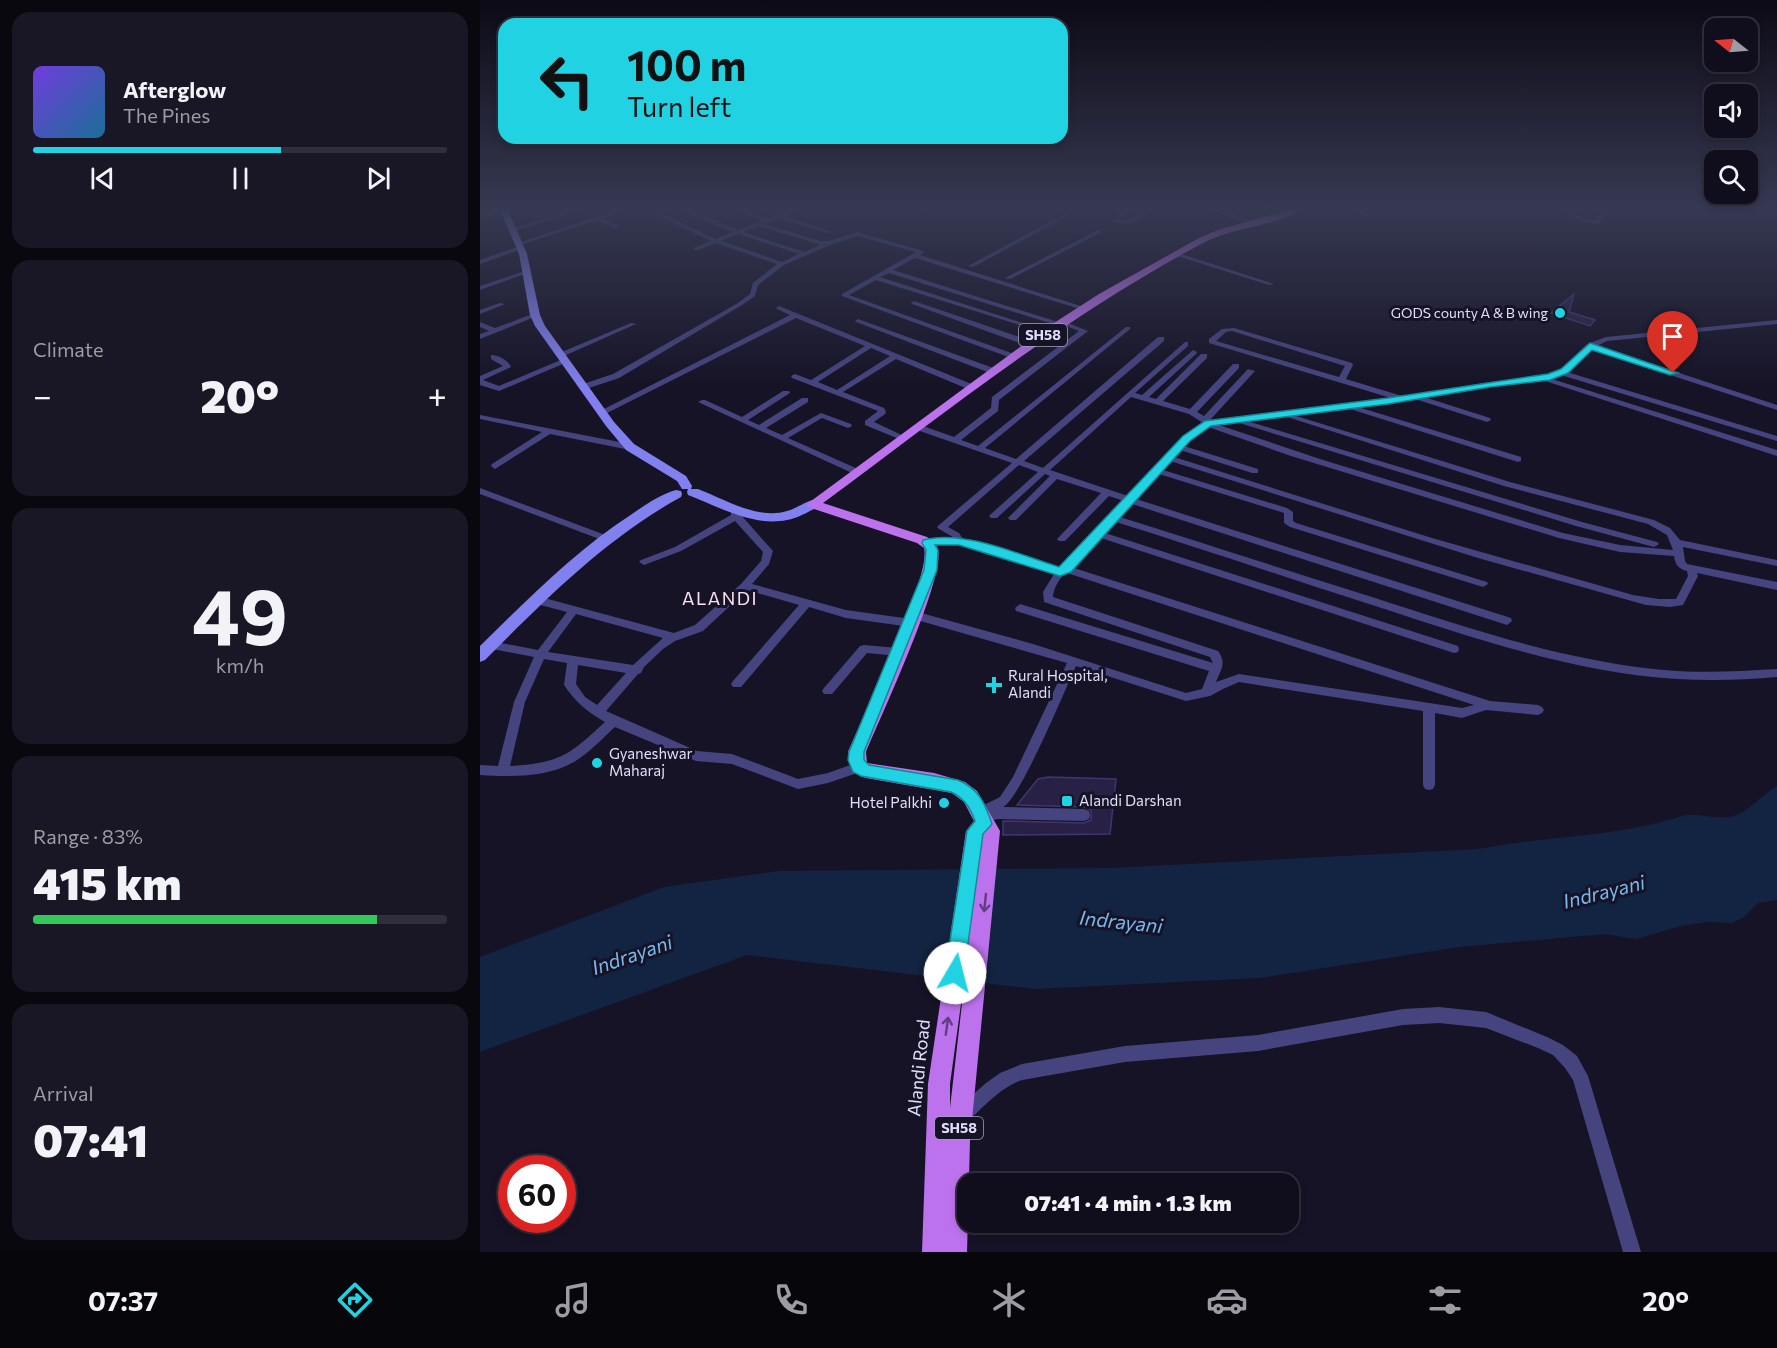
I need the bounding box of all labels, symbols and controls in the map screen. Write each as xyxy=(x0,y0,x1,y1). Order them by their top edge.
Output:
north arrow xyxy=(1704,18,1758,72)
map controls xyxy=(1704,18,1758,204)
text: 100 m xyxy=(627,38,747,90)
icon: left xyxy=(528,42,606,120)
text: Afterglow xyxy=(123,76,226,103)
button: sound xyxy=(1704,84,1758,138)
text: Turn left xyxy=(627,90,731,123)
text: The Pines xyxy=(123,103,210,127)
button: search xyxy=(1704,150,1758,204)
icon: previous xyxy=(86,162,119,195)
icon: pause xyxy=(224,162,257,195)
icon: next xyxy=(362,162,395,195)
place label: GODS county A & B wing xyxy=(1391,304,1548,321)
marker: GODS county A & B wing xyxy=(1553,306,1567,320)
pin xyxy=(1647,311,1698,373)
icon: arrive xyxy=(1656,320,1689,353)
road number: SH58 xyxy=(1019,324,1067,346)
text: Climate xyxy=(33,337,103,361)
text: 20° xyxy=(200,367,279,422)
text: − xyxy=(33,374,52,415)
text: + xyxy=(428,374,447,415)
text: 49 xyxy=(192,566,288,661)
district label: ALANDI xyxy=(682,587,758,609)
text: km/h xyxy=(216,653,264,677)
place label: Rural Hospital, Alandi xyxy=(1008,666,1108,701)
marker: Rural Hospital, Alandi xyxy=(985,676,1003,694)
place label: Gyaneshwar Maharaj xyxy=(609,744,693,779)
marker: Gyaneshwar Maharaj xyxy=(590,756,604,770)
place label: Alandi Darshan xyxy=(1079,791,1181,809)
place label: Hotel Palkhi xyxy=(850,793,932,811)
marker: Alandi Darshan xyxy=(1060,794,1074,808)
marker: Hotel Palkhi xyxy=(937,796,951,810)
text: Range · 83% xyxy=(33,824,143,848)
text: 415 km xyxy=(33,854,182,909)
water label: Indrayani xyxy=(1560,869,1648,913)
one-way arrow xyxy=(979,892,990,912)
water label: Indrayani xyxy=(1078,905,1165,937)
water label: Indrayani xyxy=(588,929,676,979)
position arrow xyxy=(923,941,987,1005)
one-way arrow xyxy=(941,1016,952,1036)
street label: Alandi Road xyxy=(902,1018,934,1117)
text: Arrival xyxy=(33,1081,94,1105)
text: 07:41 xyxy=(33,1111,148,1166)
road number: SH58 xyxy=(935,1117,983,1139)
speed limit sign: 60 xyxy=(498,1155,576,1233)
text: 07:41 · 4 min · 1.3 km xyxy=(1024,1189,1232,1216)
icon: directions xyxy=(334,1279,376,1321)
icon: music xyxy=(552,1279,594,1321)
icon: phone xyxy=(770,1279,812,1321)
icon: climate xyxy=(988,1279,1030,1321)
icon: car xyxy=(1206,1279,1248,1321)
icon: filters xyxy=(1424,1279,1466,1321)
text: 07:37 xyxy=(88,1284,158,1317)
text: 20° xyxy=(1642,1284,1689,1317)

